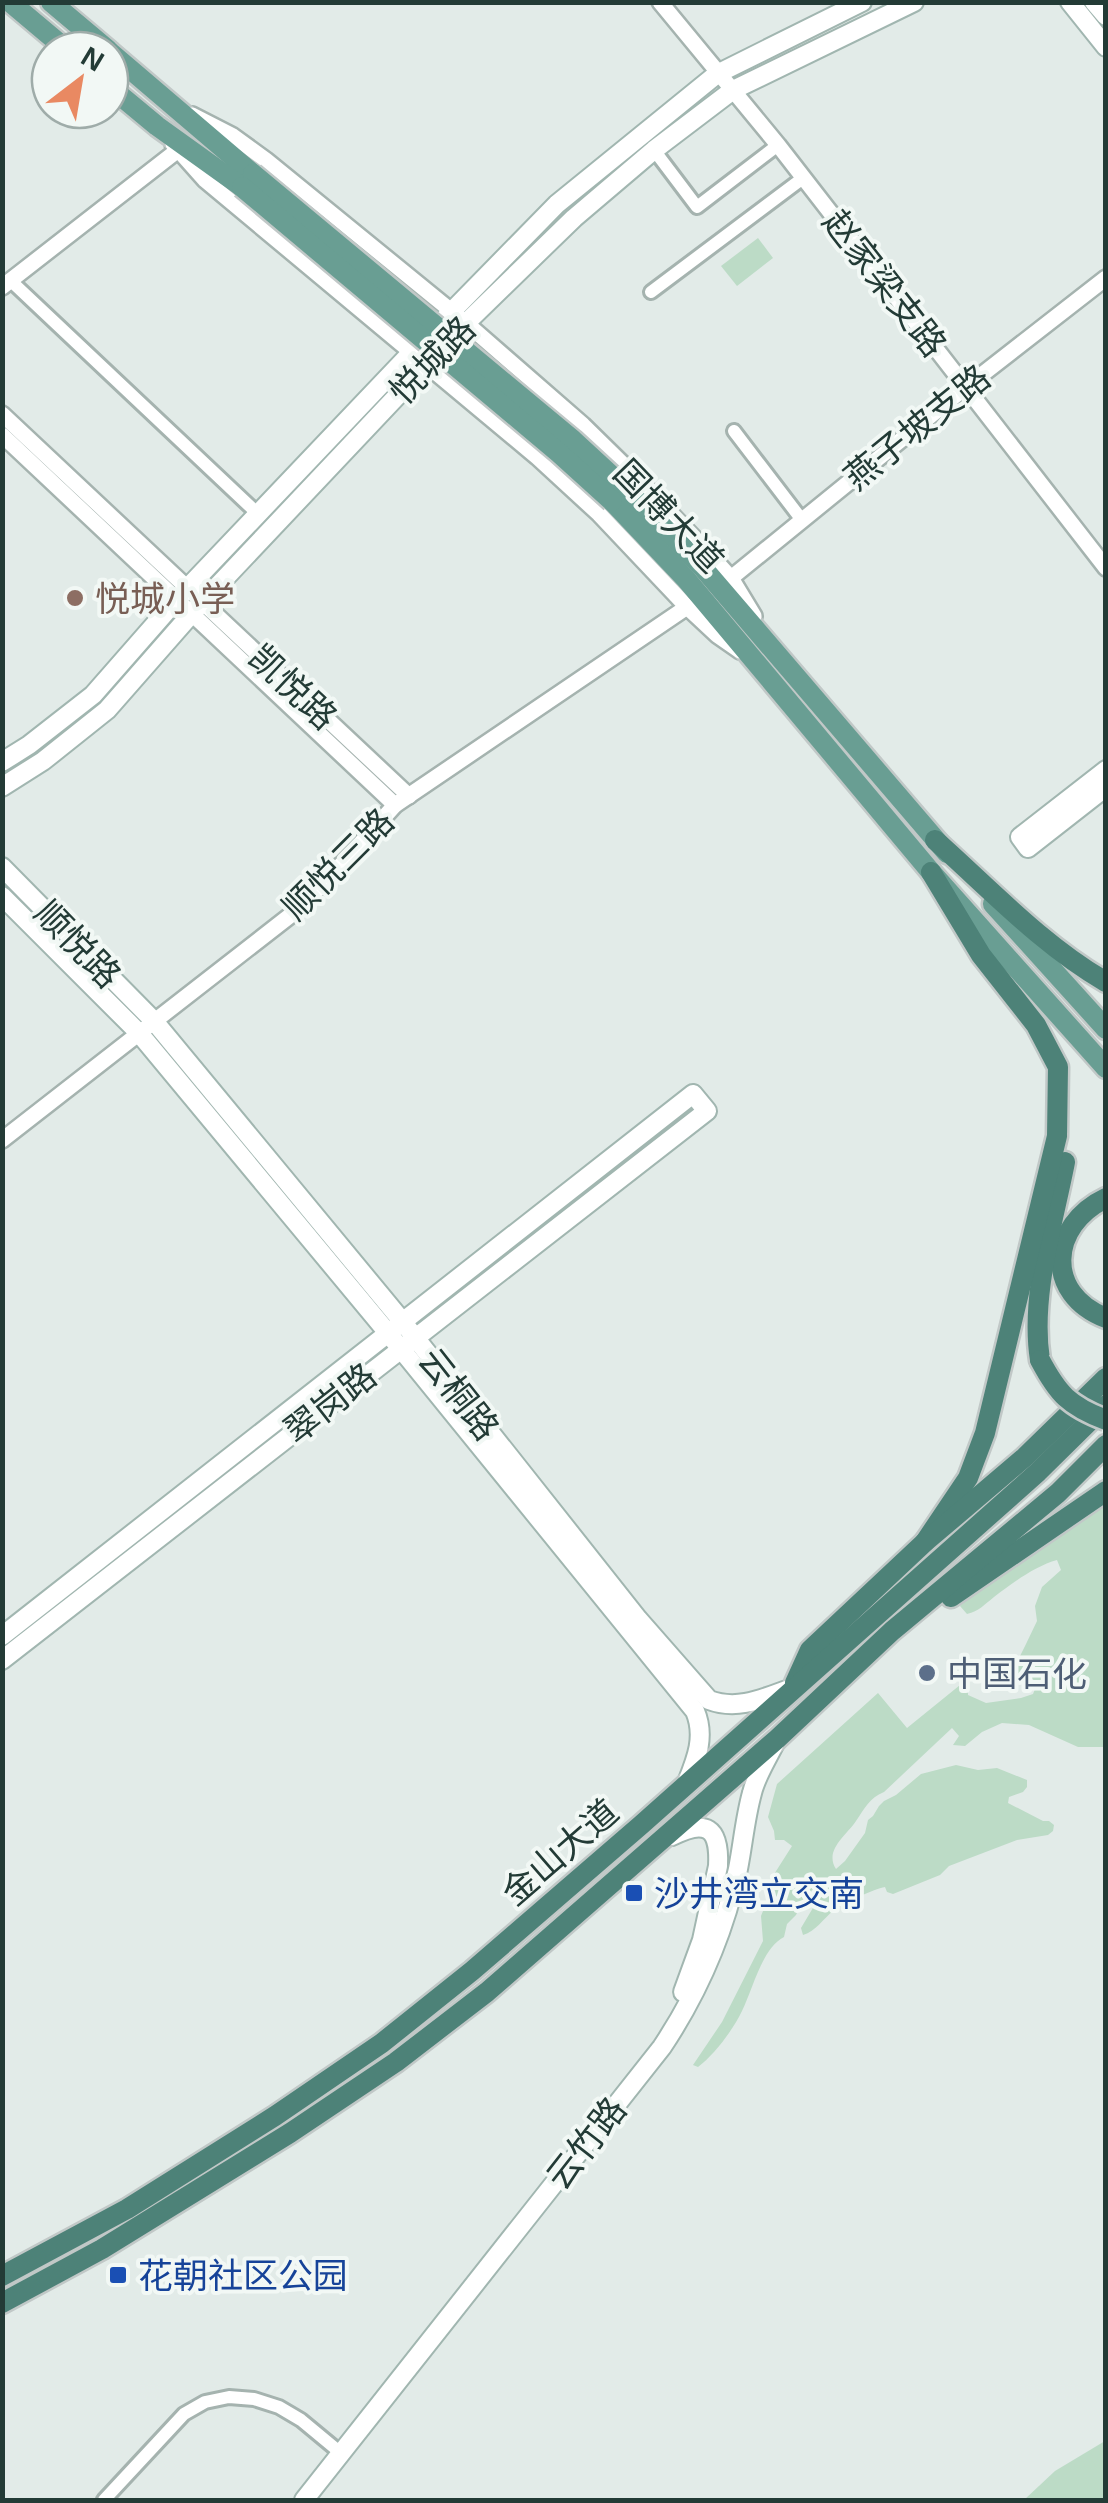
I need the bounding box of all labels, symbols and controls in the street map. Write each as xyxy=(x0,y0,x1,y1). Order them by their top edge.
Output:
north arrow xyxy=(30,30,130,130)
text: N xyxy=(76,41,109,77)
street label: 赵家梁支路 xyxy=(816,202,954,364)
street label: 悦城路 xyxy=(381,309,483,411)
street label: 燕子坡支路 xyxy=(837,357,997,497)
street label: 国博大道 xyxy=(606,452,732,580)
place label: 悦城小学 xyxy=(95,579,235,618)
marker: 悦城小学 xyxy=(64,587,86,609)
street label: 凯悦路 xyxy=(241,637,345,737)
street label: 顺悦三路 xyxy=(275,801,401,927)
street label: 顺悦路 xyxy=(27,893,129,995)
street label: 云桐路 xyxy=(411,1341,507,1447)
street label: 翠岗路 xyxy=(277,1355,383,1451)
place label: 中国石化 xyxy=(947,1654,1087,1693)
marker: 中国石化 xyxy=(916,1662,938,1684)
street label: 金山大道 xyxy=(494,1791,626,1913)
place label: 沙井湾立交南 xyxy=(654,1874,864,1913)
marker: 沙井湾立交南 xyxy=(623,1882,645,1904)
street label: 云竹路 xyxy=(538,2090,634,2196)
place label: 花朝社区公园 xyxy=(138,2256,348,2295)
marker: 花朝社区公园 xyxy=(107,2264,129,2286)

